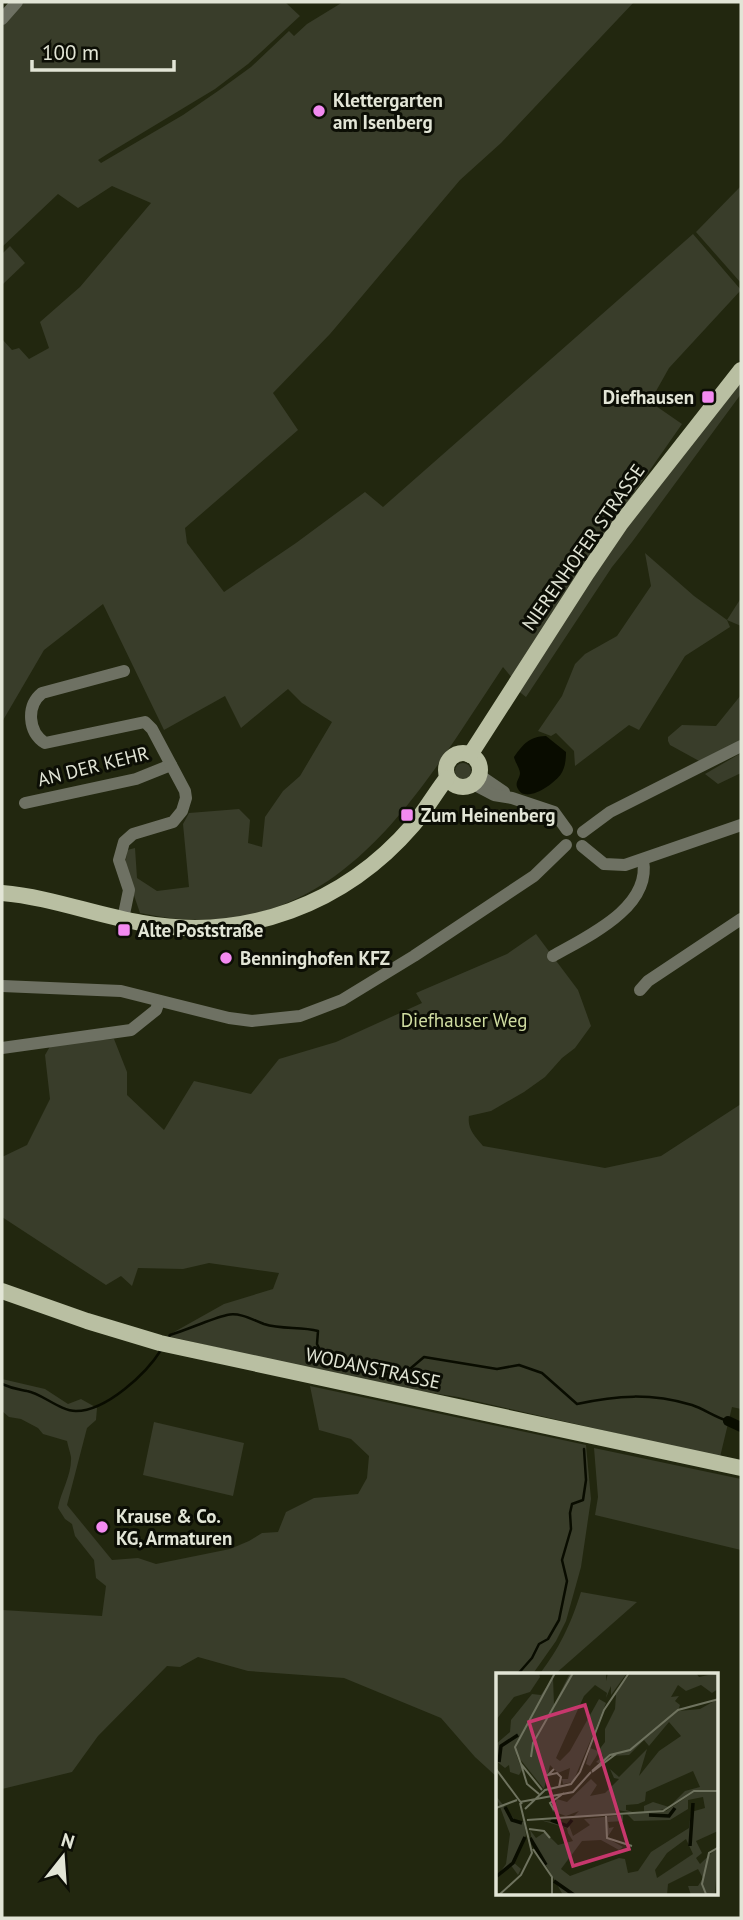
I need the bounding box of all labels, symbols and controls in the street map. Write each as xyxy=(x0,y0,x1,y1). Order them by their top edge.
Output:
scale bar xyxy=(32,28,173,72)
text: 100 m xyxy=(42,39,99,66)
place label: Klettergarten am Isenberg xyxy=(333,88,443,134)
marker: Klettergarten am Isenberg xyxy=(311,103,327,119)
place label: Diefhausen xyxy=(603,385,694,409)
marker: Diefhausen xyxy=(700,389,716,405)
street label: NIERENHOFER STRASSE xyxy=(516,459,650,635)
street label: AN DER KEHR xyxy=(35,741,151,791)
place label: Zum Heinenberg xyxy=(421,803,556,827)
marker: Zum Heinenberg xyxy=(399,807,415,823)
place label: Alte Poststraße xyxy=(138,918,263,942)
marker: Alte Poststraße xyxy=(116,922,132,938)
place label: Benninghofen KFZ xyxy=(240,946,390,970)
marker: Benninghofen KFZ xyxy=(218,950,234,966)
park label: Diefhauser Weg xyxy=(401,1008,527,1032)
street label: WODANSTRASSE xyxy=(303,1342,443,1394)
place label: Krause & Co. KG, Armaturen xyxy=(116,1504,232,1550)
marker: Krause & Co. KG, Armaturen xyxy=(94,1519,110,1535)
inset map xyxy=(496,1673,718,1896)
north arrow xyxy=(28,1822,98,1892)
text: N xyxy=(58,1827,77,1854)

